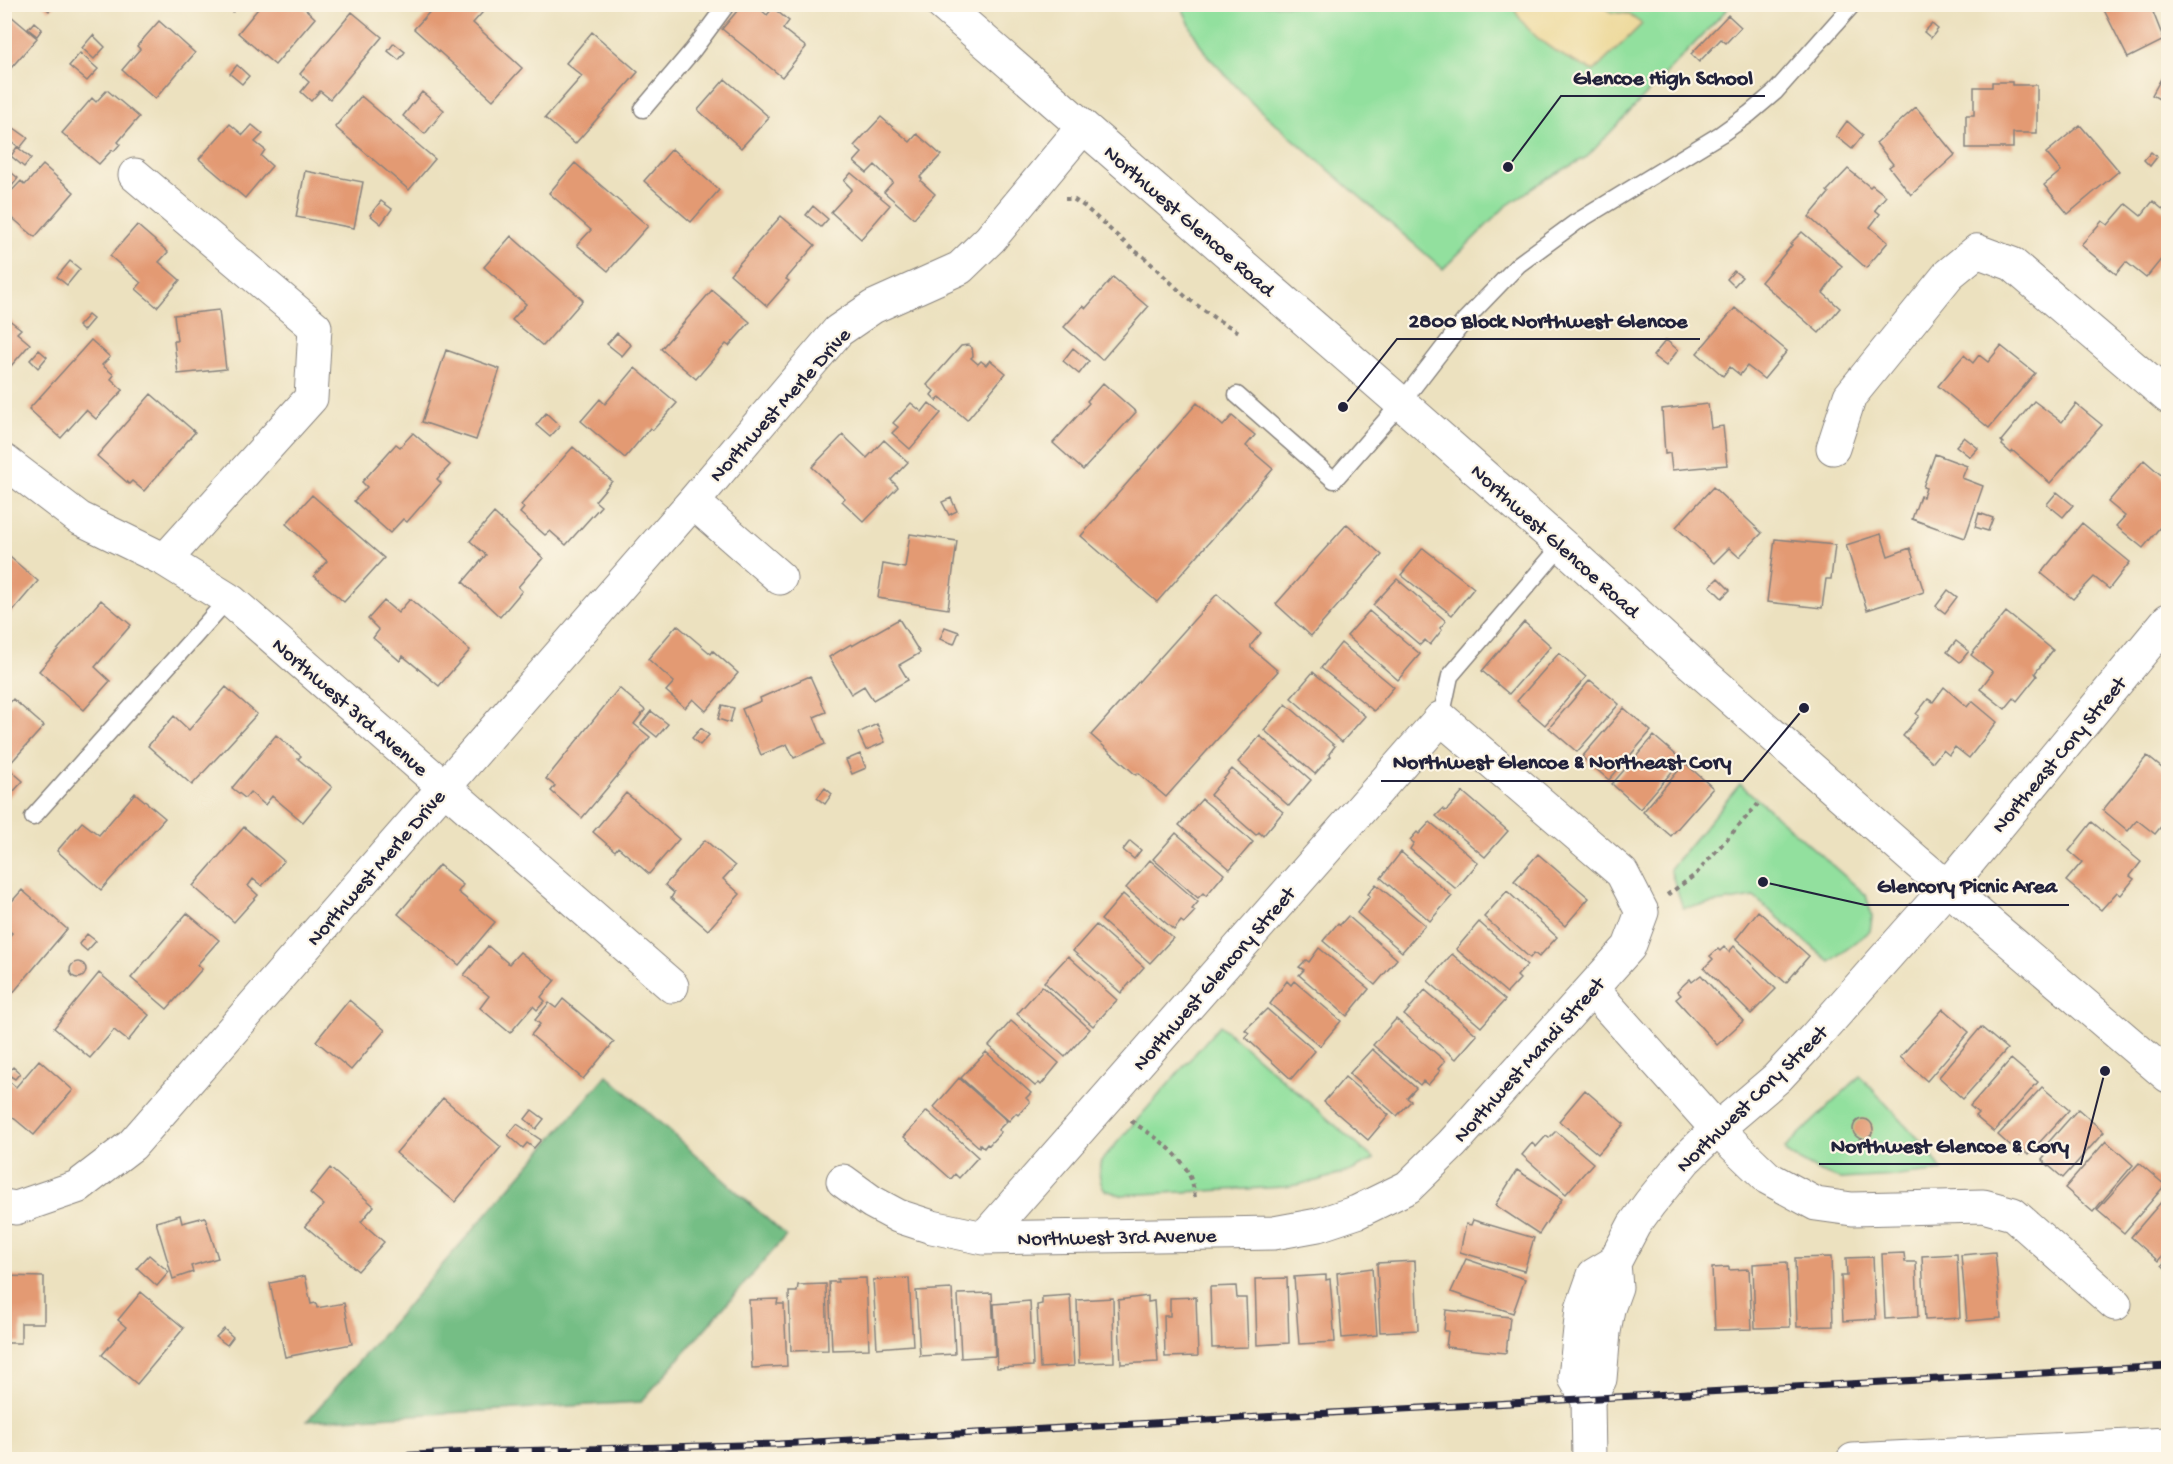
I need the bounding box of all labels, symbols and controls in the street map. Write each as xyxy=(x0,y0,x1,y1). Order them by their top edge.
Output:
callout: Glencoe High School xyxy=(1561,56,1765,96)
text: Glencoe High School xyxy=(1573,67,1753,93)
street label: Northwest Glencoe Road xyxy=(1097,141,1280,305)
callout: 2800 Block Northwest Glencoe xyxy=(1397,299,1700,339)
text: 2800 Block Northwest Glencoe xyxy=(1409,310,1688,336)
street label: Northwest Merle Drive xyxy=(706,323,858,489)
street label: Northwest Glencoe Road xyxy=(1464,460,1645,626)
street label: Northwest 3rd Avenue xyxy=(265,634,433,784)
street label: Northeast Cory Street xyxy=(1988,671,2135,840)
callout: Northwest Glencoe & Northeast Cory xyxy=(1381,741,1743,781)
text: Northwest Glencoe & Northeast Cory xyxy=(1393,751,1731,777)
street label: Northwest Merle Drive xyxy=(303,785,453,953)
callout: Glencory Picnic Area xyxy=(1865,865,2069,905)
text: Glencory Picnic Area xyxy=(1877,875,2059,901)
street label: Northwest Glencory Street xyxy=(1129,881,1304,1077)
street label: Northwest Mandi Street xyxy=(1450,972,1613,1149)
street label: Northwest Cory Street xyxy=(1672,1020,1836,1179)
callout: Northwest Glencoe & Cory xyxy=(1819,1124,2081,1164)
text: Northwest Glencoe & Cory xyxy=(1831,1135,2069,1161)
street label: Northwest 3rd Avenue xyxy=(1017,1225,1218,1254)

